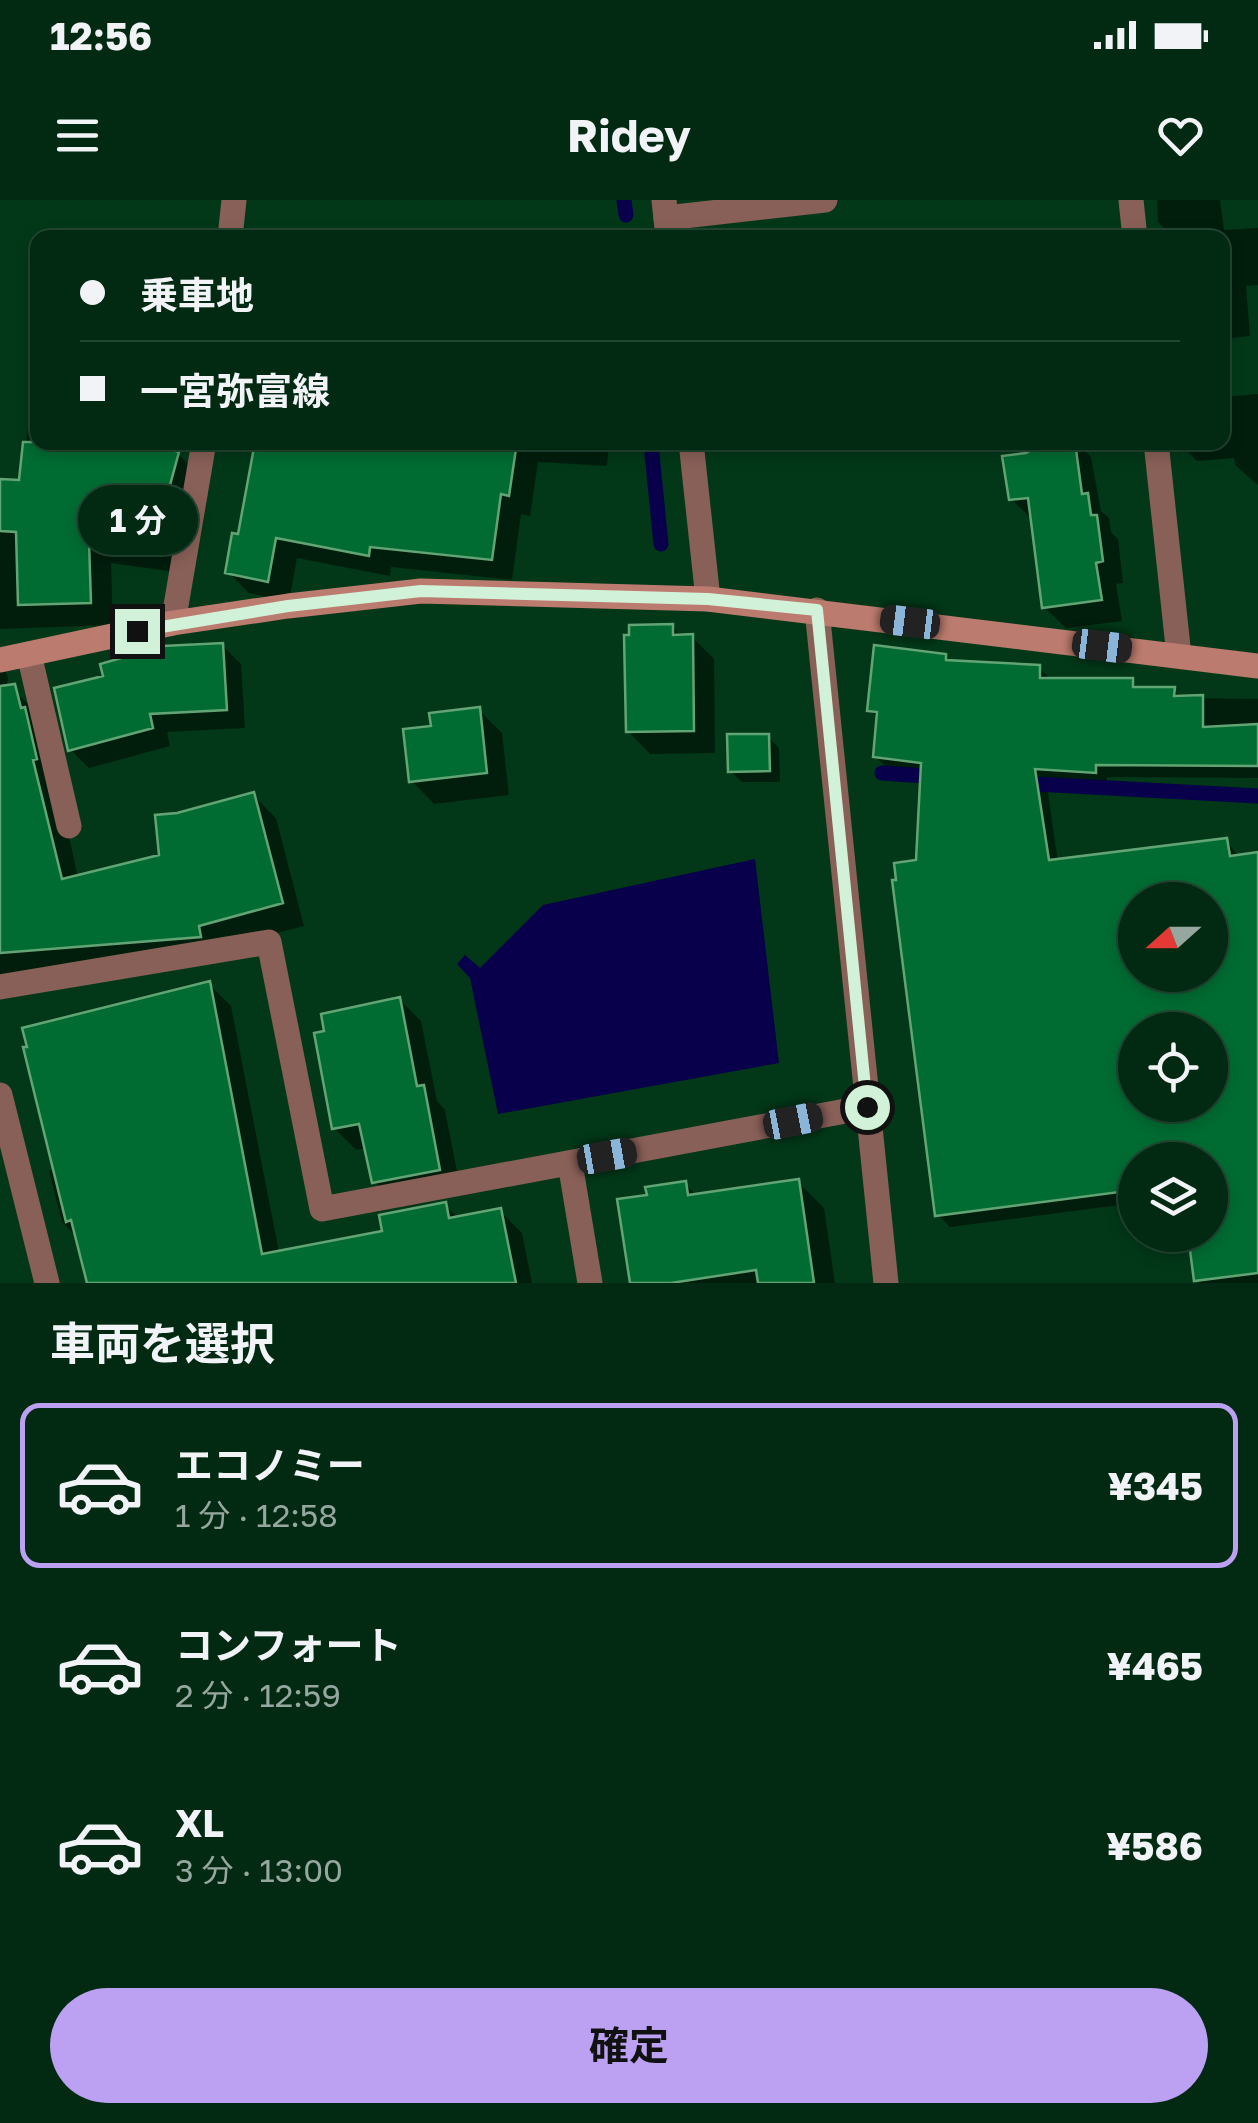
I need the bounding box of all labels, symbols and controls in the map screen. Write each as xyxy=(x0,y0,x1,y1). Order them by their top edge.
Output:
text: 12:56 xyxy=(50,13,152,58)
icon: menu xyxy=(50,108,105,163)
text: Ridey xyxy=(567,108,691,162)
icon: heart xyxy=(1153,108,1208,163)
text: 乗車地 xyxy=(140,272,254,317)
text: 一宮弥富線 xyxy=(140,368,330,413)
callout: 1 分 xyxy=(77,486,197,556)
text: 1 分 xyxy=(110,501,166,539)
car xyxy=(878,603,942,641)
route end xyxy=(115,609,160,654)
car xyxy=(1070,627,1134,665)
north arrow xyxy=(1118,882,1228,992)
map controls xyxy=(1118,882,1228,1252)
button: locate xyxy=(1118,1012,1228,1122)
route start xyxy=(845,1085,890,1130)
car xyxy=(761,1101,825,1141)
car xyxy=(575,1136,639,1176)
button: layers xyxy=(1118,1142,1228,1252)
text: 車両を選択 xyxy=(50,1316,275,1370)
icon: car xyxy=(55,1441,145,1531)
text: エコノミー xyxy=(175,1442,365,1487)
text: ¥345 xyxy=(1108,1463,1203,1508)
text: 1 分 · 12:58 xyxy=(175,1496,338,1534)
icon: car xyxy=(55,1621,145,1711)
text: コンフォート xyxy=(175,1622,402,1667)
text: ¥465 xyxy=(1107,1643,1203,1688)
text: 2 分 · 12:59 xyxy=(175,1676,341,1714)
text: XL xyxy=(175,1800,224,1845)
icon: car xyxy=(55,1801,145,1891)
text: ¥586 xyxy=(1106,1823,1203,1868)
text: 3 分 · 13:00 xyxy=(175,1851,343,1889)
button: 確定 xyxy=(50,1988,1208,2103)

